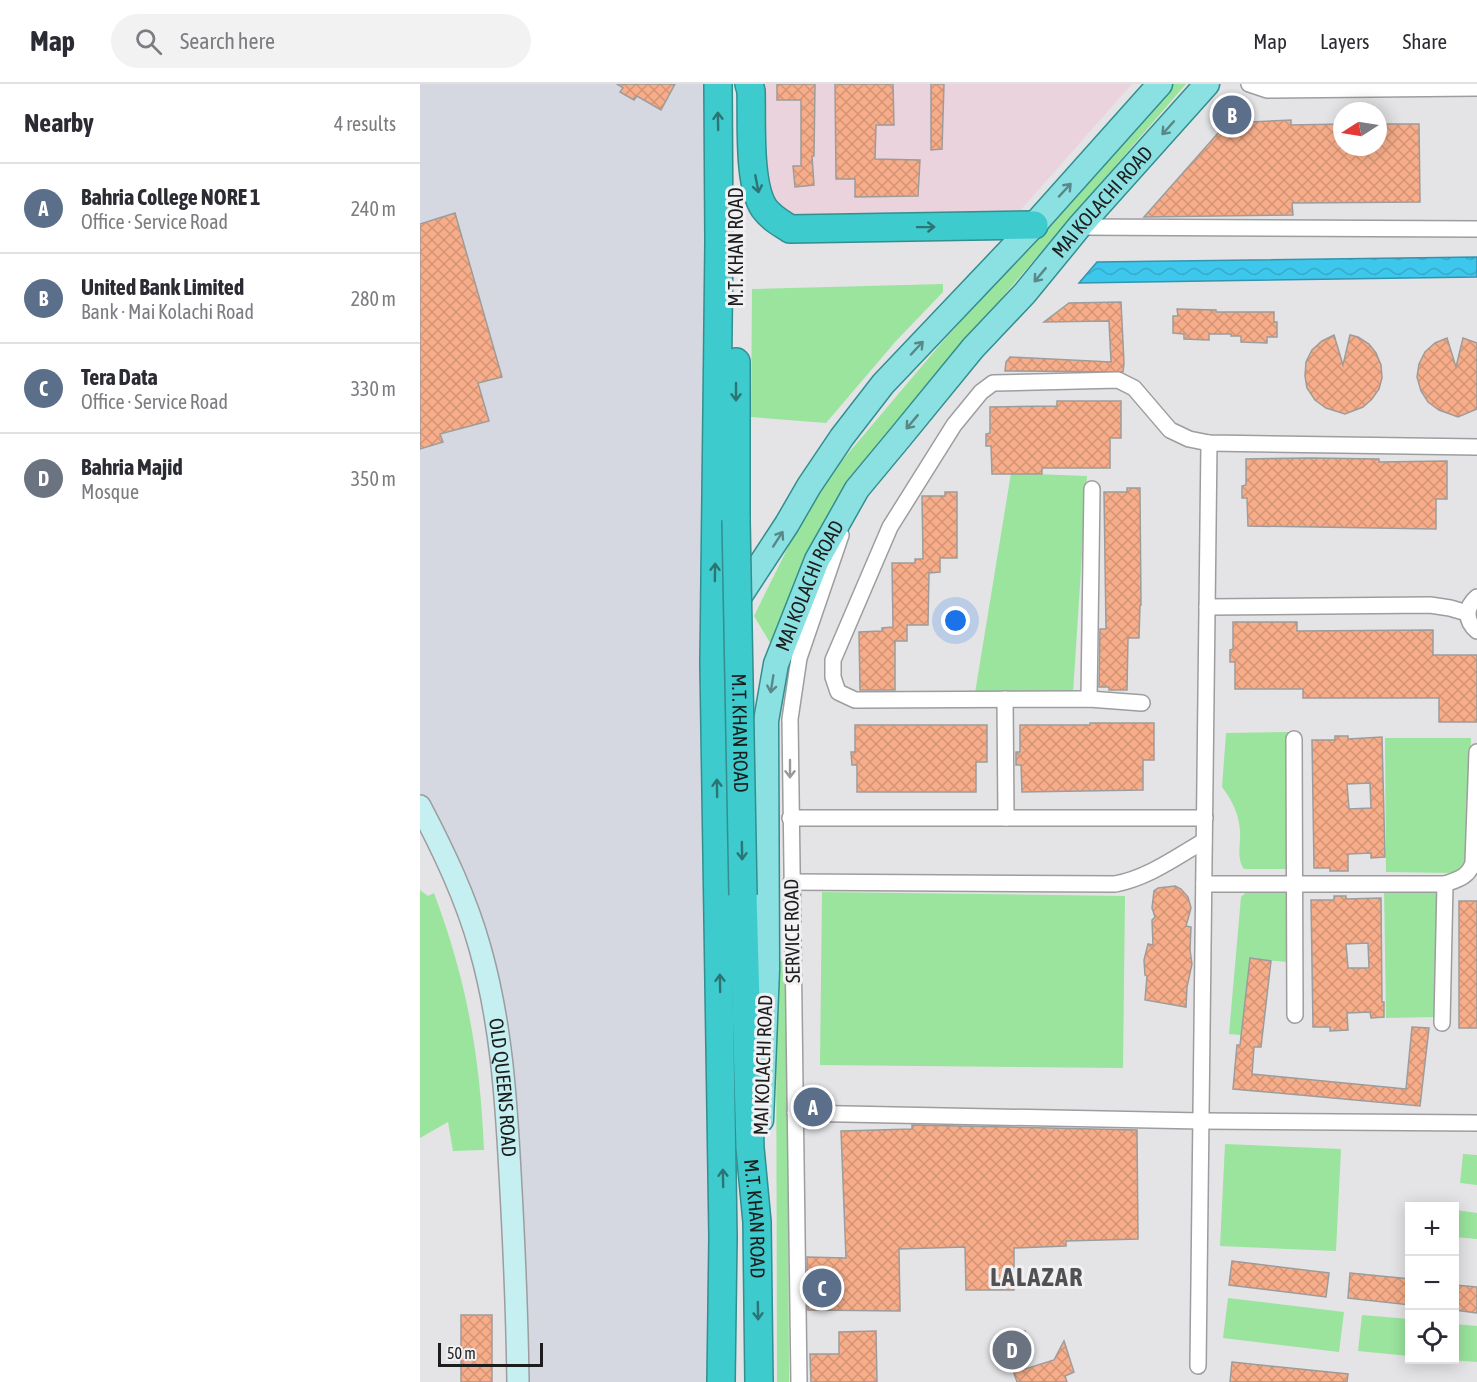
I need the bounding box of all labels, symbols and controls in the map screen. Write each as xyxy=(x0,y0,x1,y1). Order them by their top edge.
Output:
search box xyxy=(111,14,531,68)
text: Map xyxy=(30,25,75,57)
icon: search xyxy=(132,25,165,58)
text: Search here xyxy=(180,28,275,54)
text: Map xyxy=(1253,29,1287,53)
text: Layers xyxy=(1320,29,1370,53)
text: Share xyxy=(1403,29,1447,53)
pin: B xyxy=(1212,93,1252,138)
north arrow xyxy=(1333,102,1387,156)
text: Nearby xyxy=(24,108,94,138)
one-way arrow xyxy=(712,111,724,131)
text: 4 results xyxy=(334,112,396,135)
one-way arrow xyxy=(1161,120,1175,135)
street label: MAI KOLACHI ROAD xyxy=(1047,141,1157,262)
one-way arrow xyxy=(752,173,763,193)
one-way arrow xyxy=(1058,183,1072,198)
text: Bahria College NORE 1 xyxy=(81,184,260,210)
street label: M.T. KHAN ROAD xyxy=(724,187,747,307)
text: A xyxy=(39,197,48,220)
text: 240 m xyxy=(351,197,396,220)
text: Office · Service Road xyxy=(81,210,228,233)
one-way arrow xyxy=(915,221,935,232)
one-way arrow xyxy=(1033,267,1046,283)
text: United Bank Limited xyxy=(81,274,244,300)
text: B xyxy=(39,287,48,310)
text: 280 m xyxy=(351,287,396,310)
text: Bank · Mai Kolachi Road xyxy=(81,300,254,323)
one-way arrow xyxy=(910,340,924,355)
text: Tera Data xyxy=(81,364,158,390)
text: C xyxy=(39,377,48,400)
text: 330 m xyxy=(351,377,396,400)
one-way arrow xyxy=(730,382,742,402)
text: Office · Service Road xyxy=(81,390,228,413)
one-way arrow xyxy=(906,414,919,430)
text: Bahria Majid xyxy=(81,454,183,480)
text: D xyxy=(38,467,49,490)
text: 350 m xyxy=(351,467,396,490)
text: Mosque xyxy=(81,480,139,503)
street label: MAI KOLACHI ROAD xyxy=(770,516,848,654)
one-way arrow xyxy=(772,531,784,547)
one-way arrow xyxy=(709,563,721,583)
your location xyxy=(941,606,970,635)
street label: M.T. KHAN ROAD xyxy=(728,673,753,793)
one-way arrow xyxy=(767,673,778,693)
one-way arrow xyxy=(784,758,796,778)
one-way arrow xyxy=(711,779,722,799)
one-way arrow xyxy=(736,841,748,861)
street label: SERVICE ROAD xyxy=(779,879,804,983)
one-way arrow xyxy=(715,974,726,994)
street label: MAI KOLACHI ROAD xyxy=(749,994,776,1136)
street label: OLD QUEENS ROAD xyxy=(485,1016,521,1157)
pin: A xyxy=(794,1084,832,1130)
street label: M.T. KHAN ROAD xyxy=(740,1158,770,1278)
one-way arrow xyxy=(717,1169,729,1189)
map controls xyxy=(1405,1202,1459,1364)
button: + xyxy=(1405,1202,1459,1256)
button: − xyxy=(1405,1256,1459,1310)
district label: LALAZAR xyxy=(990,1262,1084,1292)
pin: C xyxy=(802,1266,842,1310)
one-way arrow xyxy=(752,1301,764,1321)
button: locate xyxy=(1405,1310,1459,1364)
pin: D xyxy=(992,1328,1032,1372)
scale bar xyxy=(438,1340,543,1368)
text: 50 m xyxy=(447,1344,476,1362)

